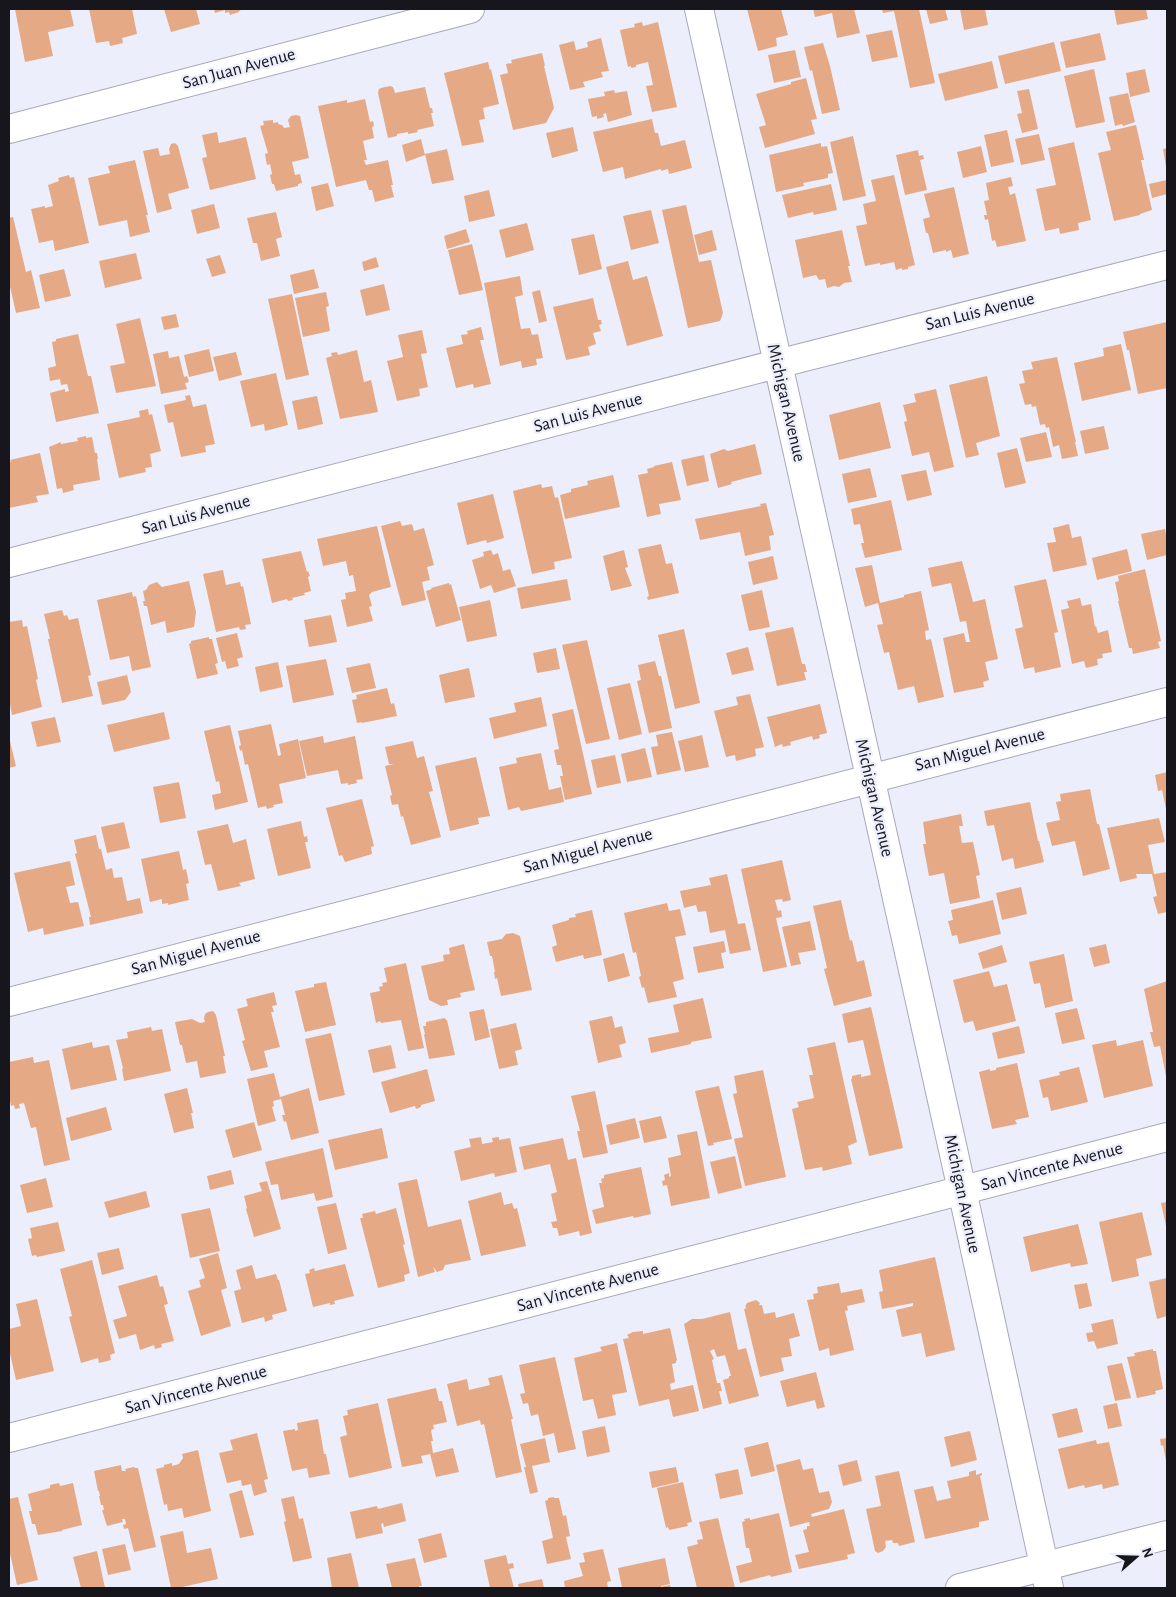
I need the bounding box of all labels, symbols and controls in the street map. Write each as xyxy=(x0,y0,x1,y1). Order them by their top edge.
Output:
street label: San Juan Avenue xyxy=(181,45,297,93)
street label: San Luis Avenue xyxy=(924,290,1036,334)
street label: Michigan Avenue xyxy=(764,342,808,464)
street label: San Luis Avenue xyxy=(532,390,644,436)
street label: San Luis Avenue xyxy=(140,492,252,538)
street label: San Miguel Avenue xyxy=(913,725,1047,775)
street label: Michigan Avenue xyxy=(852,737,896,859)
street label: San Miguel Avenue xyxy=(521,825,655,877)
street label: San Miguel Avenue xyxy=(129,927,263,979)
street label: Michigan Avenue xyxy=(941,1133,983,1255)
street label: San Vincente Avenue xyxy=(979,1139,1125,1195)
street label: San Vincente Avenue xyxy=(515,1260,661,1316)
street label: San Vincente Avenue xyxy=(123,1362,269,1418)
north arrow xyxy=(1111,1532,1161,1582)
text: N xyxy=(1139,1546,1156,1560)

